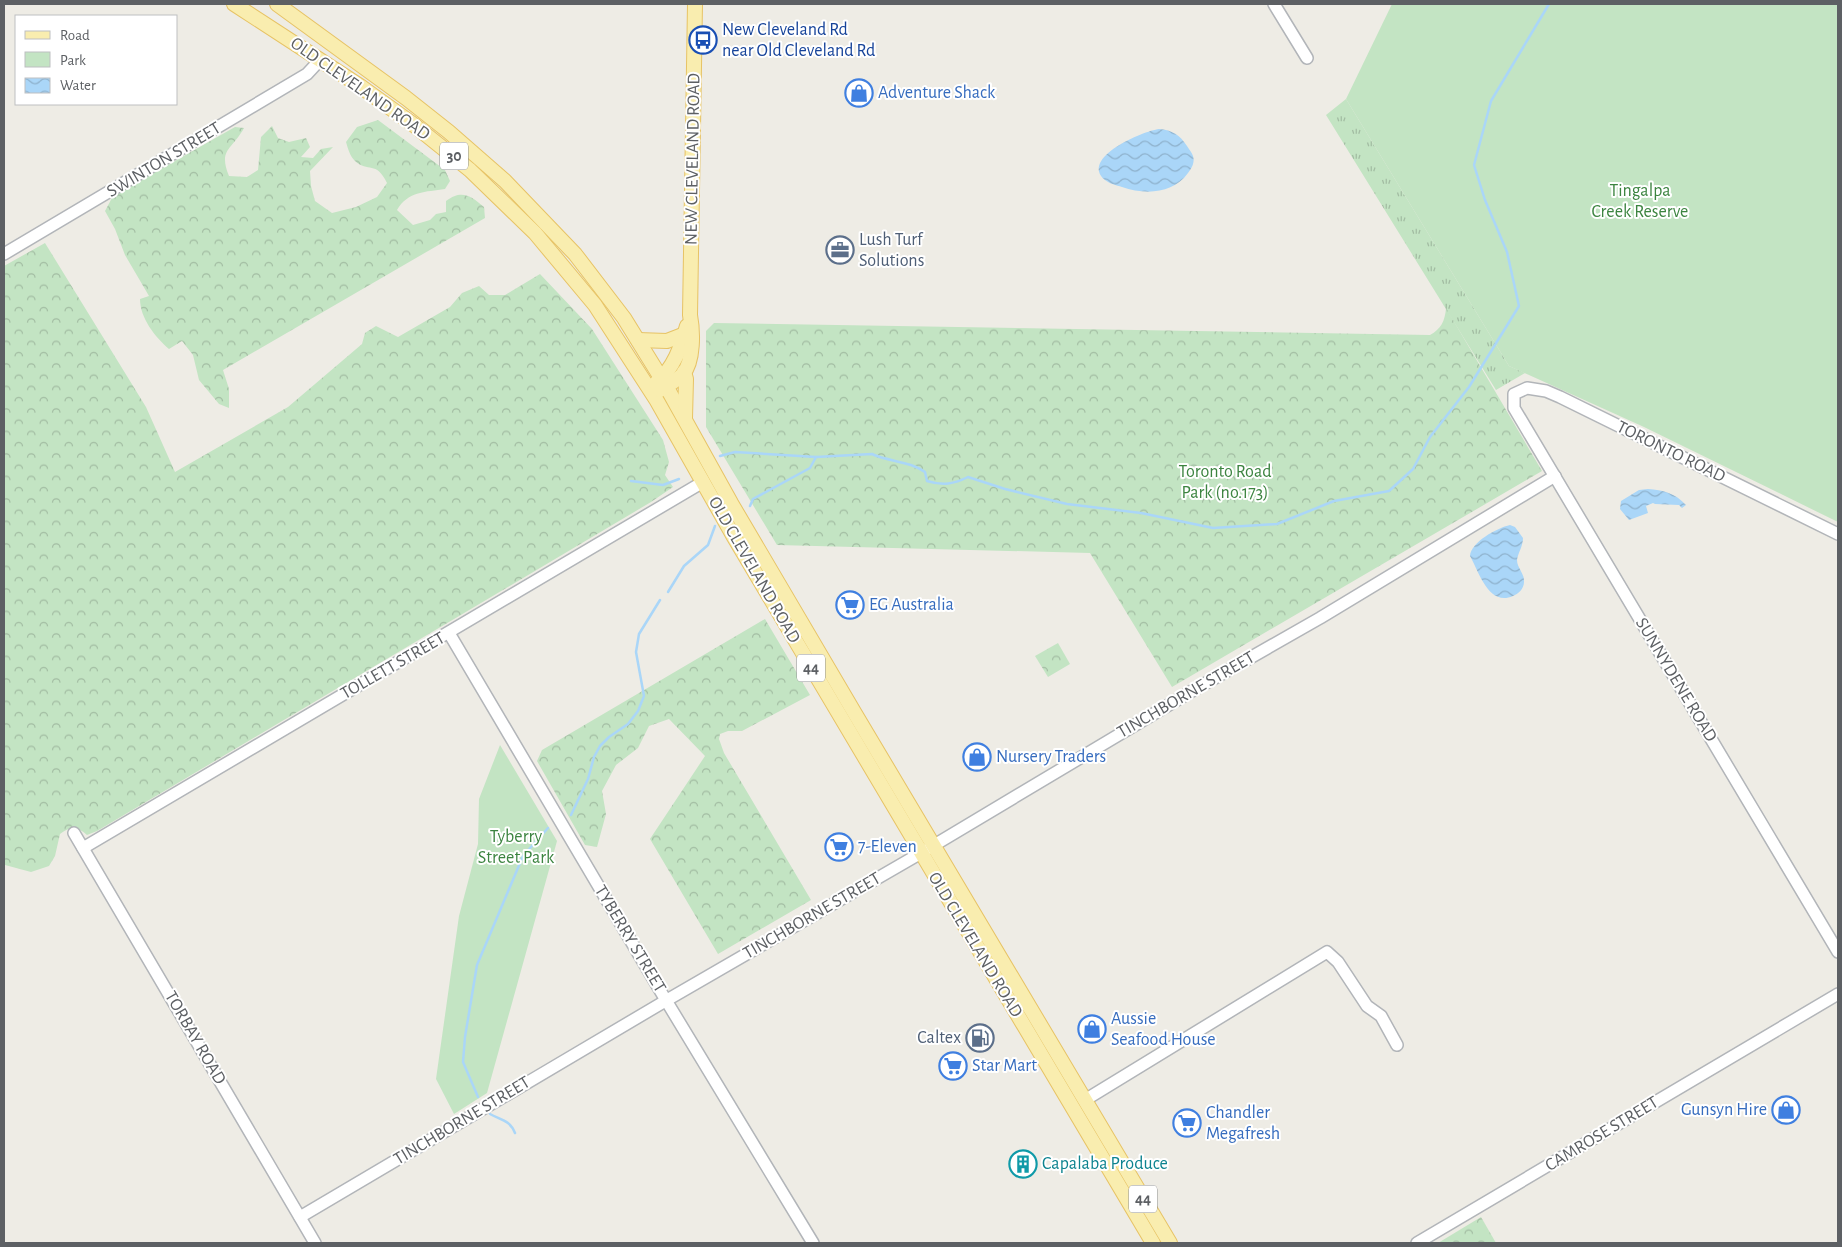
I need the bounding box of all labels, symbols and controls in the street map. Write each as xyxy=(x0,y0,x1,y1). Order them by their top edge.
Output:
legend xyxy=(15,15,178,105)
place label: New Cleveland Rd near Old Cleveland Rd xyxy=(722,21,875,60)
bus stop icon: New Cleveland Rd near Old Cleveland Rd xyxy=(688,25,718,55)
text: Road xyxy=(60,28,90,43)
street label: OLD CLEVELAND ROAD xyxy=(287,34,433,144)
text: Park xyxy=(60,53,86,68)
street label: NEW CLEVELAND ROAD xyxy=(682,73,704,245)
text: Water xyxy=(60,78,96,93)
shop icon: Adventure Shack xyxy=(844,78,874,108)
place label: Adventure Shack xyxy=(878,84,996,102)
street label: SWINTON STREET xyxy=(104,119,224,201)
road number: 30 xyxy=(440,142,468,170)
park label: Tingalpa Creek Reserve xyxy=(1592,182,1688,221)
place label: Lush Turf Solutions xyxy=(859,231,924,270)
office icon: Lush Turf Solutions xyxy=(825,235,855,265)
street label: TORONTO ROAD xyxy=(1614,418,1728,486)
park label: Toronto Road Park (no.173) xyxy=(1178,463,1272,502)
street label: OLD CLEVELAND ROAD xyxy=(705,494,803,646)
supermarket icon: EG Australia xyxy=(835,590,865,620)
place label: EG Australia xyxy=(869,596,954,614)
street label: SUNNYDENE ROAD xyxy=(1632,615,1720,745)
street label: TOLLETT STREET xyxy=(338,629,448,703)
street label: TINCHBORNE STREET xyxy=(1114,648,1258,742)
road number: 44 xyxy=(797,654,825,681)
shop icon: Nursery Traders xyxy=(962,742,992,772)
place label: Nursery Traders xyxy=(996,748,1106,766)
park label: Tyberry Street Park xyxy=(478,828,555,867)
supermarket icon: 7-Eleven xyxy=(824,832,854,862)
place label: 7-Eleven xyxy=(858,838,917,856)
street label: TINCHBORNE STREET xyxy=(740,869,884,963)
street label: OLD CLEVELAND ROAD xyxy=(925,869,1025,1021)
street label: TYBERRY STREET xyxy=(591,882,669,996)
street label: TORBAY ROAD xyxy=(161,988,229,1088)
place label: Aussie Seafood House xyxy=(1111,1010,1216,1049)
shop icon: Aussie Seafood House xyxy=(1077,1014,1107,1044)
fuel station icon: Caltex xyxy=(965,1023,995,1053)
place label: Caltex xyxy=(917,1029,961,1047)
supermarket icon: Star Mart xyxy=(938,1051,968,1081)
place label: Star Mart xyxy=(972,1057,1037,1075)
street label: TINCHBORNE STREET xyxy=(391,1073,533,1169)
street label: CAMROSE STREET xyxy=(1542,1093,1662,1175)
shop icon: Gunsyn Hire xyxy=(1771,1095,1801,1125)
place label: Gunsyn Hire xyxy=(1681,1101,1767,1119)
place label: Chandler Megafresh xyxy=(1206,1104,1280,1143)
supermarket icon: Chandler Megafresh xyxy=(1172,1108,1202,1138)
building icon: Capalaba Produce xyxy=(1008,1149,1038,1179)
place label: Capalaba Produce xyxy=(1042,1155,1168,1173)
road number: 44 xyxy=(1129,1186,1157,1212)

